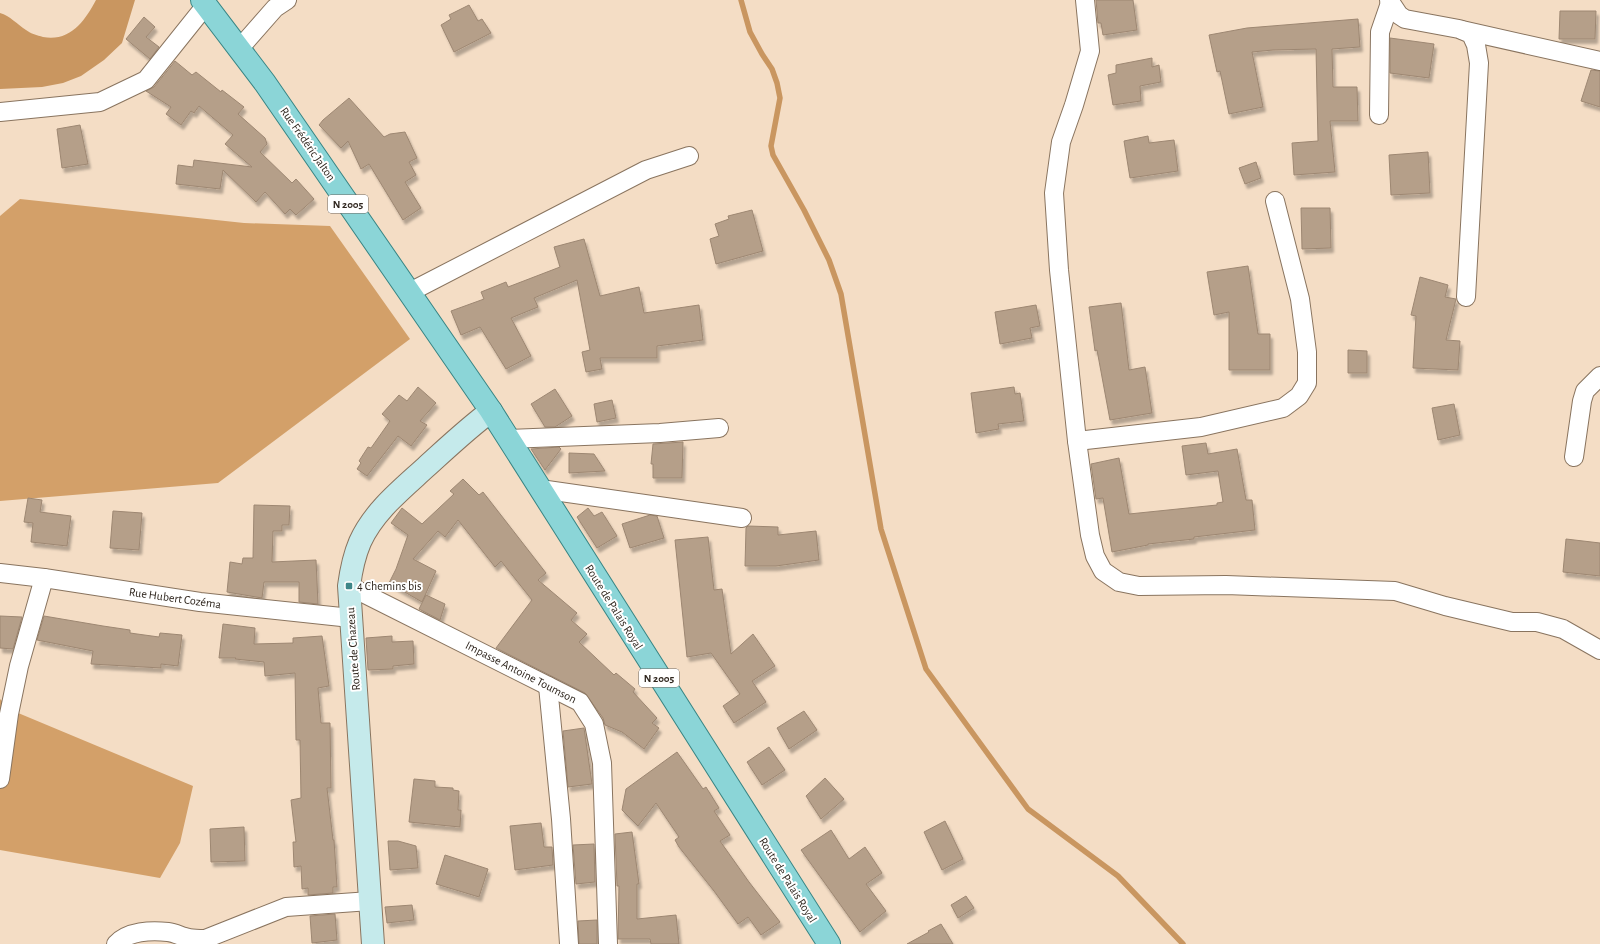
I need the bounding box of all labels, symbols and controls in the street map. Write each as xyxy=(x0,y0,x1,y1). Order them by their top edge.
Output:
street label: Rue Frédéric Jalton xyxy=(278,105,338,183)
road number: N 2005 xyxy=(328,195,368,213)
street label: Route de Palais Royal xyxy=(582,562,645,652)
place label: 4 Chemins bis xyxy=(357,580,421,592)
marker: 4 Chemins bis xyxy=(344,581,354,591)
street label: Rue Hubert Cozéma xyxy=(128,586,222,610)
street label: Route de Chazeau xyxy=(344,607,362,691)
street label: Impasse Antoine Toumson xyxy=(464,639,578,705)
road number: N 2005 xyxy=(639,669,679,687)
street label: Route de Palais Royal xyxy=(756,835,819,925)

